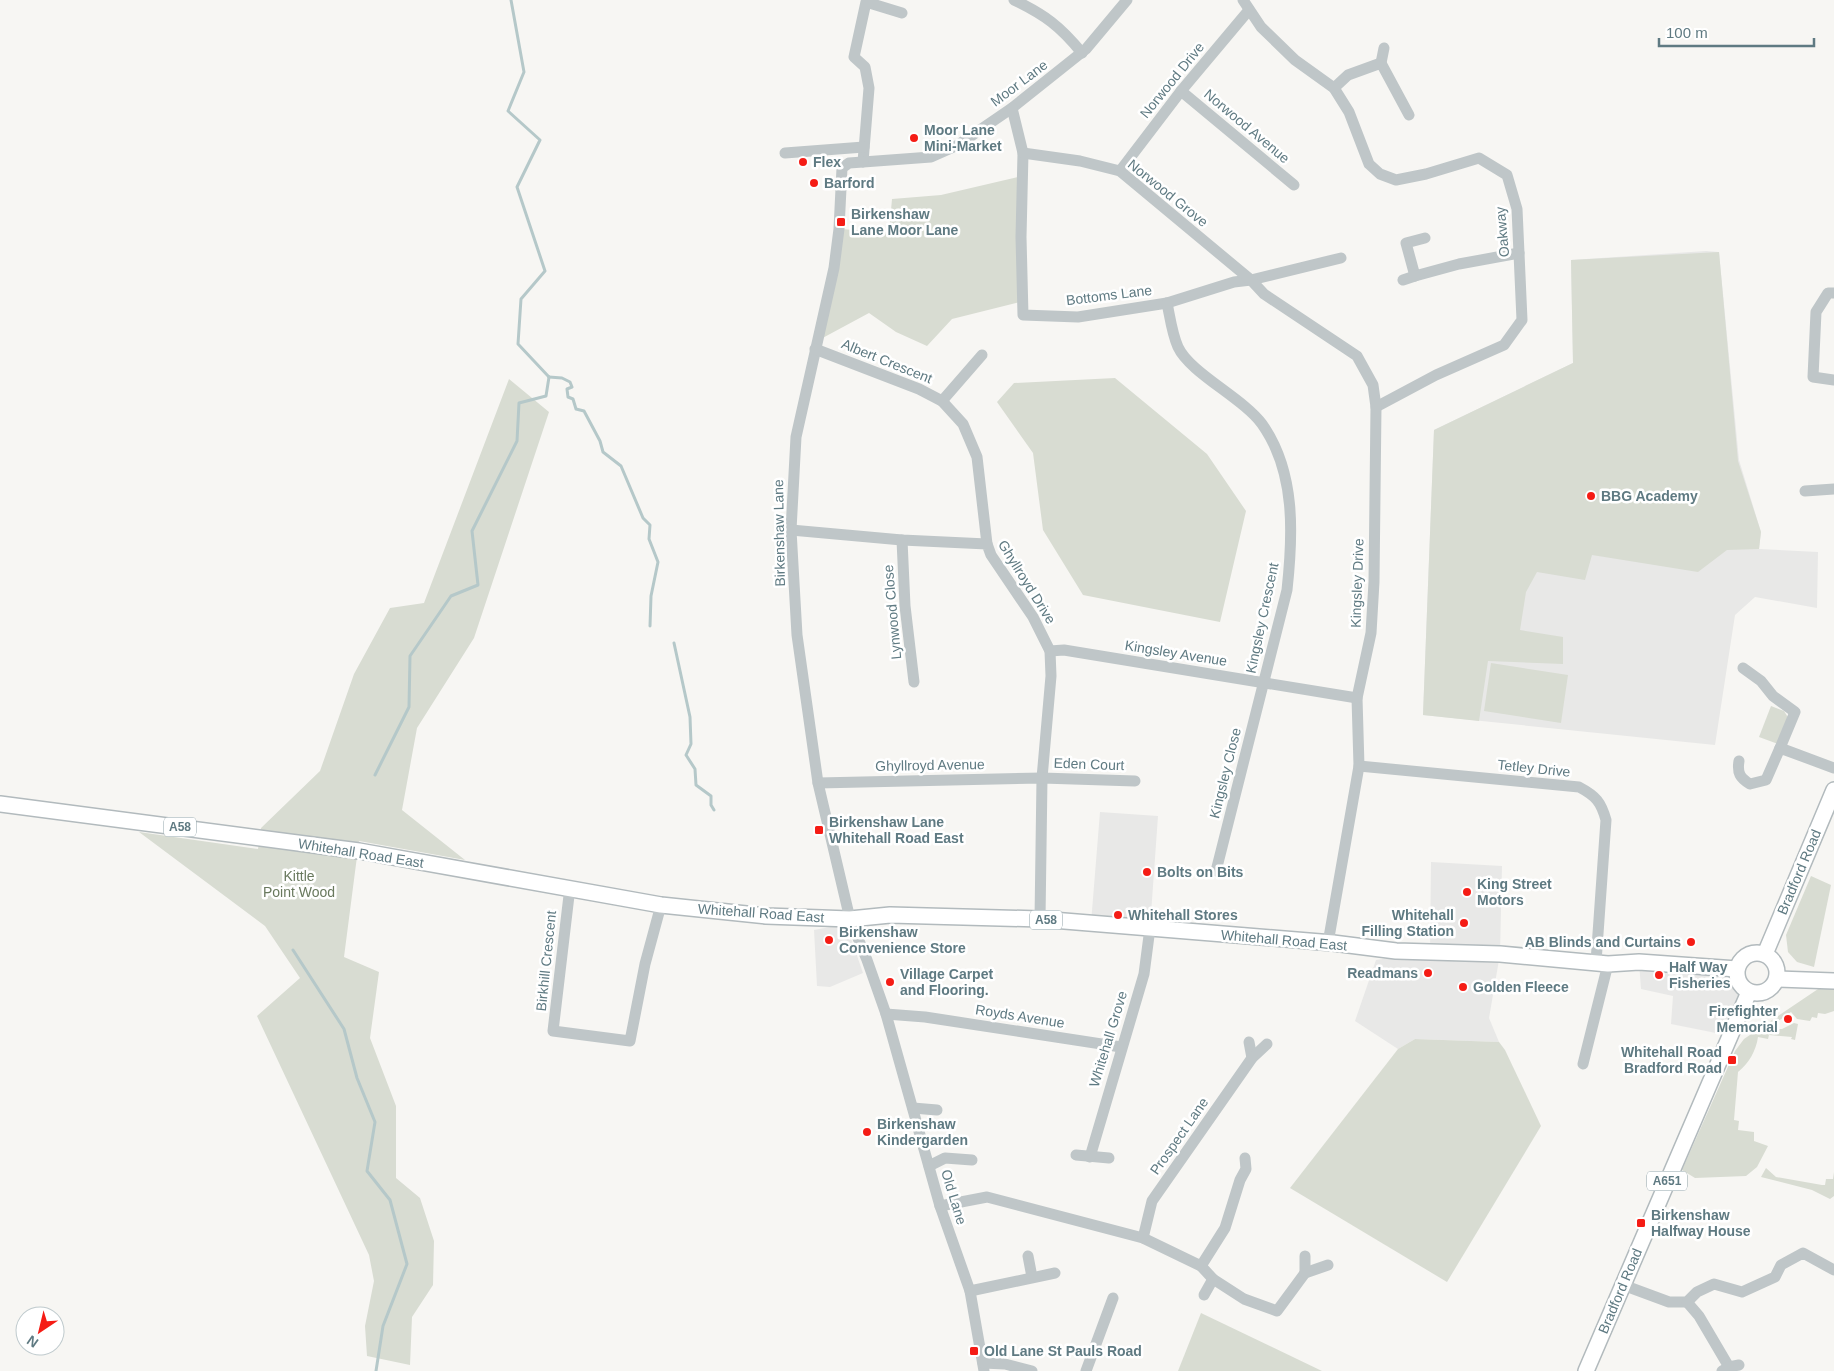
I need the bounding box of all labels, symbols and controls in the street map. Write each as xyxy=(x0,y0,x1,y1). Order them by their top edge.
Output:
scale bar xyxy=(1659,15,1814,47)
text: 100 m xyxy=(1666,24,1708,41)
street label: Norwood Drive xyxy=(1137,39,1207,121)
street label: Moor Lane xyxy=(987,56,1051,110)
street label: Norwood Avenue xyxy=(1201,86,1293,166)
place label: Moor Lane Mini-Market xyxy=(924,122,1002,154)
marker: Moor Lane Mini-Market xyxy=(908,132,920,144)
place label: Flex xyxy=(813,154,841,170)
marker: Flex xyxy=(797,156,809,168)
street label: Norwood Grove xyxy=(1125,156,1211,230)
place label: Barford xyxy=(824,175,875,191)
marker: Barford xyxy=(808,177,820,189)
place label: Birkenshaw Lane Moor Lane xyxy=(851,206,959,238)
street label: Oakway xyxy=(1492,206,1512,258)
marker: Birkenshaw Lane Moor Lane xyxy=(835,216,847,228)
street label: Bottoms Lane xyxy=(1065,282,1153,308)
street label: Albert Crescent xyxy=(839,336,935,387)
street label: Birkenshaw Lane xyxy=(770,479,788,587)
place label: BBG Academy xyxy=(1601,488,1698,504)
marker: BBG Academy xyxy=(1585,490,1597,502)
street label: Ghyllroyd Drive xyxy=(995,537,1059,627)
street label: Kingsley Drive xyxy=(1347,538,1367,628)
street label: Kingsley Crescent xyxy=(1242,561,1282,675)
street label: Lynwood Close xyxy=(880,564,904,660)
street label: Kingsley Avenue xyxy=(1124,637,1228,669)
street label: Kingsley Close xyxy=(1206,726,1244,820)
street label: Eden Court xyxy=(1053,755,1125,773)
street label: Ghyllroyd Avenue xyxy=(875,756,985,774)
street label: Tetley Drive xyxy=(1497,756,1571,780)
place label: Birkenshaw Lane Whitehall Road East xyxy=(829,814,964,846)
road number: A58 xyxy=(164,818,196,836)
marker: Birkenshaw Lane Whitehall Road East xyxy=(813,824,825,836)
street label: Bradford Road xyxy=(1774,827,1824,917)
street label: Whitehall Road East xyxy=(297,835,425,871)
place label: Bolts on Bits xyxy=(1157,864,1244,880)
marker: Bolts on Bits xyxy=(1141,866,1153,878)
park label: Kittle Point Wood xyxy=(263,868,335,900)
place label: King Street Motors xyxy=(1477,876,1552,908)
marker: King Street Motors xyxy=(1461,886,1473,898)
street label: Whitehall Road East xyxy=(697,901,825,925)
place label: Whitehall Stores xyxy=(1128,907,1238,923)
place label: Whitehall Filling Station xyxy=(1361,907,1454,939)
marker: Whitehall Stores xyxy=(1112,909,1124,921)
street label: Birkhill Crescent xyxy=(533,910,559,1012)
road number: A58 xyxy=(1030,910,1062,930)
marker: Whitehall Filling Station xyxy=(1458,917,1470,929)
place label: Birkenshaw Convenience Store xyxy=(839,924,966,956)
street label: Whitehall Road East xyxy=(1220,927,1348,954)
marker: Birkenshaw Convenience Store xyxy=(823,934,835,946)
place label: AB Blinds and Curtains xyxy=(1525,934,1681,950)
marker: AB Blinds and Curtains xyxy=(1685,936,1697,948)
place label: Half Way Fisheries xyxy=(1669,959,1731,991)
place label: Readmans xyxy=(1347,965,1418,981)
place label: Village Carpet and Flooring. xyxy=(900,966,993,998)
marker: Readmans xyxy=(1422,967,1434,979)
marker: Half Way Fisheries xyxy=(1653,969,1665,981)
marker: Village Carpet and Flooring. xyxy=(884,976,896,988)
place label: Golden Fleece xyxy=(1473,979,1569,995)
marker: Golden Fleece xyxy=(1457,981,1469,993)
street label: Whitehall Grove xyxy=(1086,989,1130,1089)
street label: Royds Avenue xyxy=(974,1001,1066,1031)
place label: Firefighter Memorial xyxy=(1709,1003,1779,1035)
marker: Firefighter Memorial xyxy=(1782,1013,1794,1025)
place label: Whitehall Road Bradford Road xyxy=(1621,1044,1722,1076)
marker: Whitehall Road Bradford Road xyxy=(1726,1054,1738,1066)
street label: Prospect Lane xyxy=(1147,1094,1212,1178)
place label: Birkenshaw Kindergarden xyxy=(877,1116,968,1148)
marker: Birkenshaw Kindergarden xyxy=(861,1126,873,1138)
street label: Old Lane xyxy=(938,1167,970,1227)
road number: A651 xyxy=(1647,1172,1687,1190)
place label: Birkenshaw Halfway House xyxy=(1651,1207,1751,1239)
marker: Birkenshaw Halfway House xyxy=(1635,1217,1647,1229)
street label: Bradford Road xyxy=(1595,1246,1645,1336)
north arrow xyxy=(15,1306,65,1356)
text: N xyxy=(24,1332,41,1351)
place label: Old Lane St Pauls Road xyxy=(984,1343,1142,1359)
marker: Old Lane St Pauls Road xyxy=(968,1345,980,1357)

